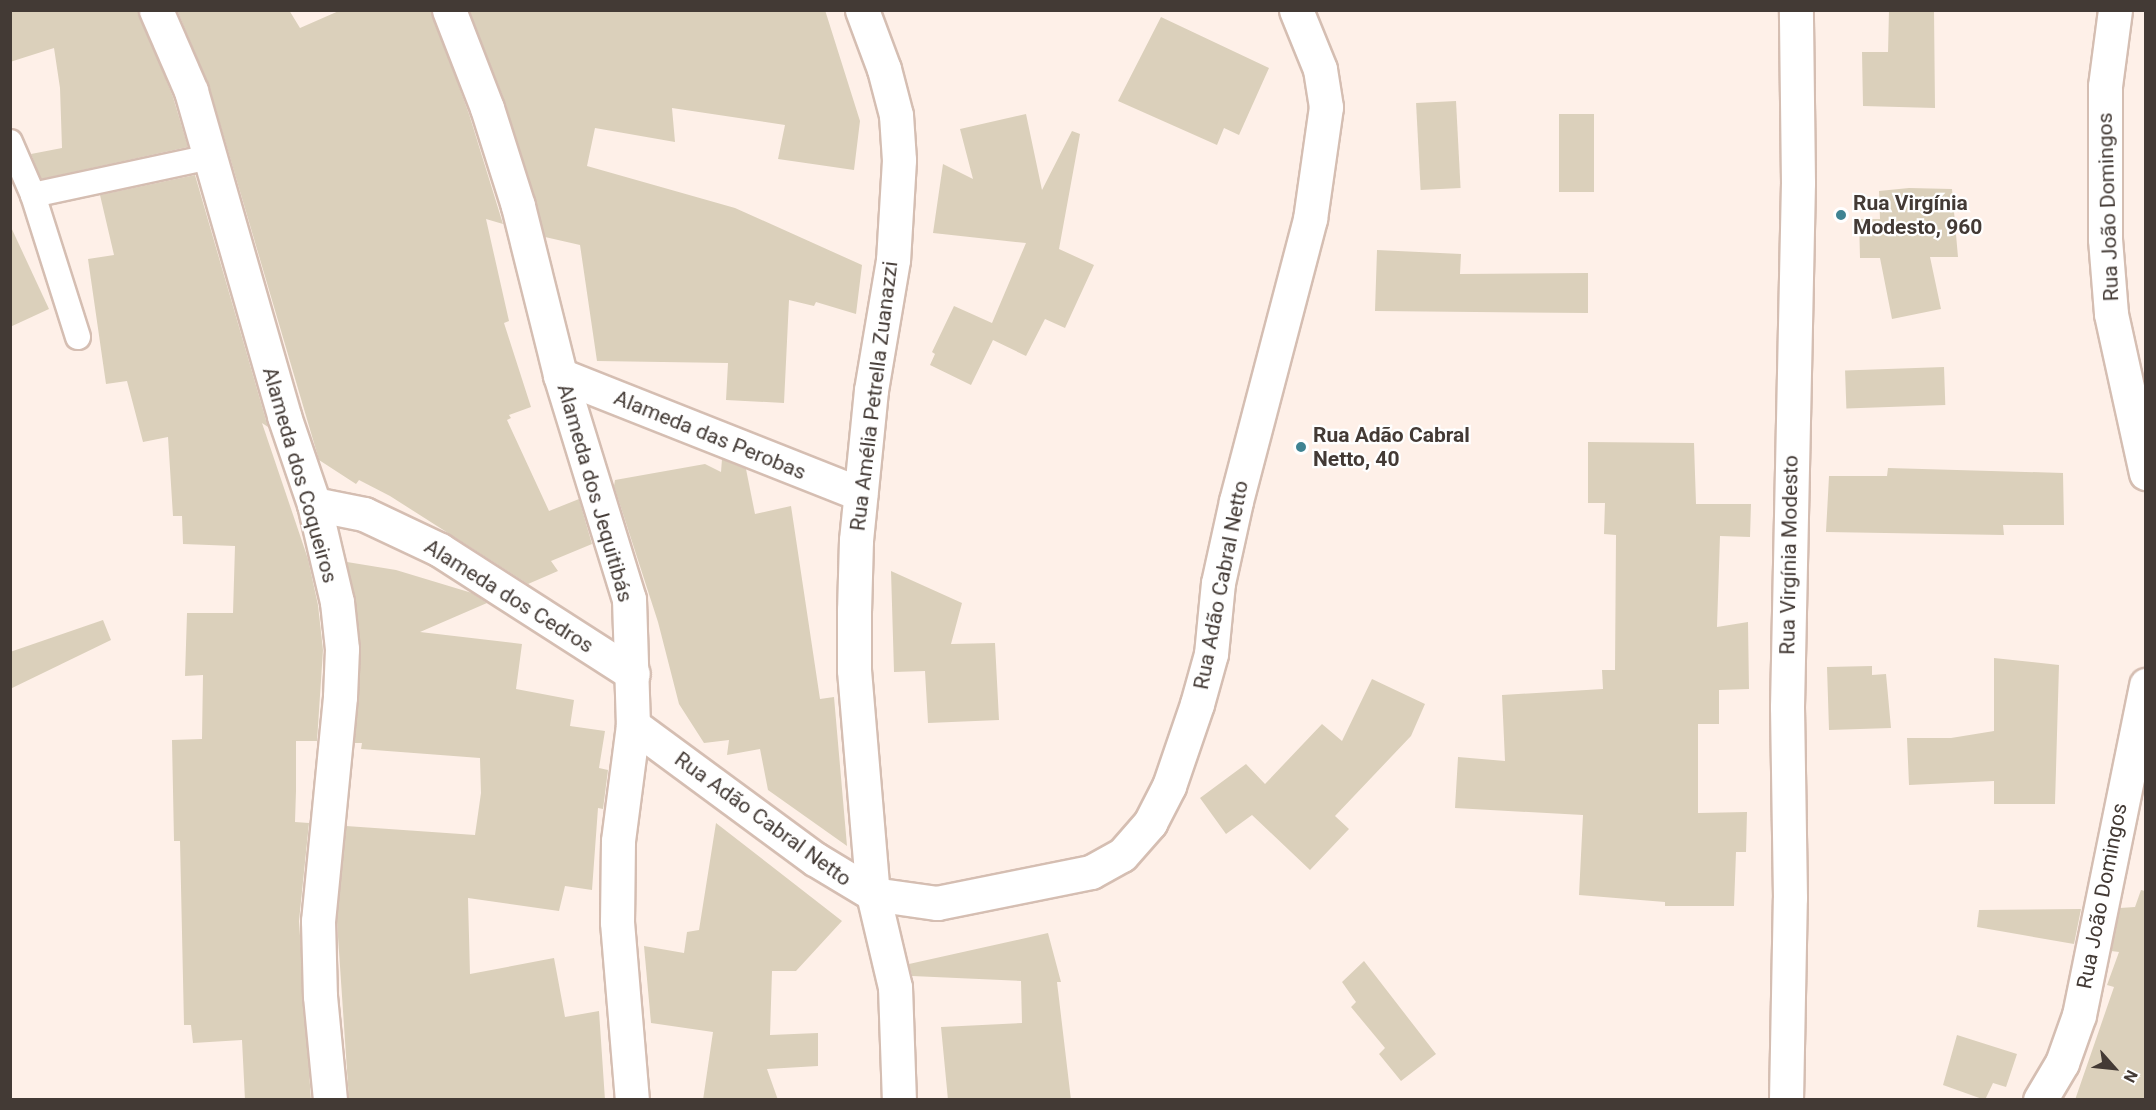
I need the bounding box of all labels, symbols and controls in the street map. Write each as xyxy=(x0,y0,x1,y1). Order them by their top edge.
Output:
street label: Rua João Domingos xyxy=(2092,112,2124,302)
place label: Rua Virgínia Modesto, 960 xyxy=(1853,190,1982,240)
marker: Rua Virgínia Modesto, 960 xyxy=(1834,208,1848,222)
street label: Rua Amélia Petrella Zuanazzi xyxy=(845,260,903,532)
street label: Alameda dos Coqueiros xyxy=(257,364,343,586)
street label: Alameda dos Jequitibás xyxy=(552,381,638,605)
street label: Alameda das Perobas xyxy=(610,385,810,485)
place label: Rua Adão Cabral Netto, 40 xyxy=(1313,422,1470,472)
marker: Rua Adão Cabral Netto, 40 xyxy=(1294,440,1308,454)
street label: Rua Virgínia Modesto xyxy=(1775,455,1803,655)
street label: Rua Adão Cabral Netto xyxy=(1188,478,1254,692)
street label: Alameda dos Cedros xyxy=(420,534,598,658)
street label: Rua Adão Cabral Netto xyxy=(670,746,856,892)
street label: Rua João Domingos xyxy=(2072,801,2132,991)
north arrow xyxy=(2084,1038,2144,1098)
text: N xyxy=(2119,1067,2142,1086)

